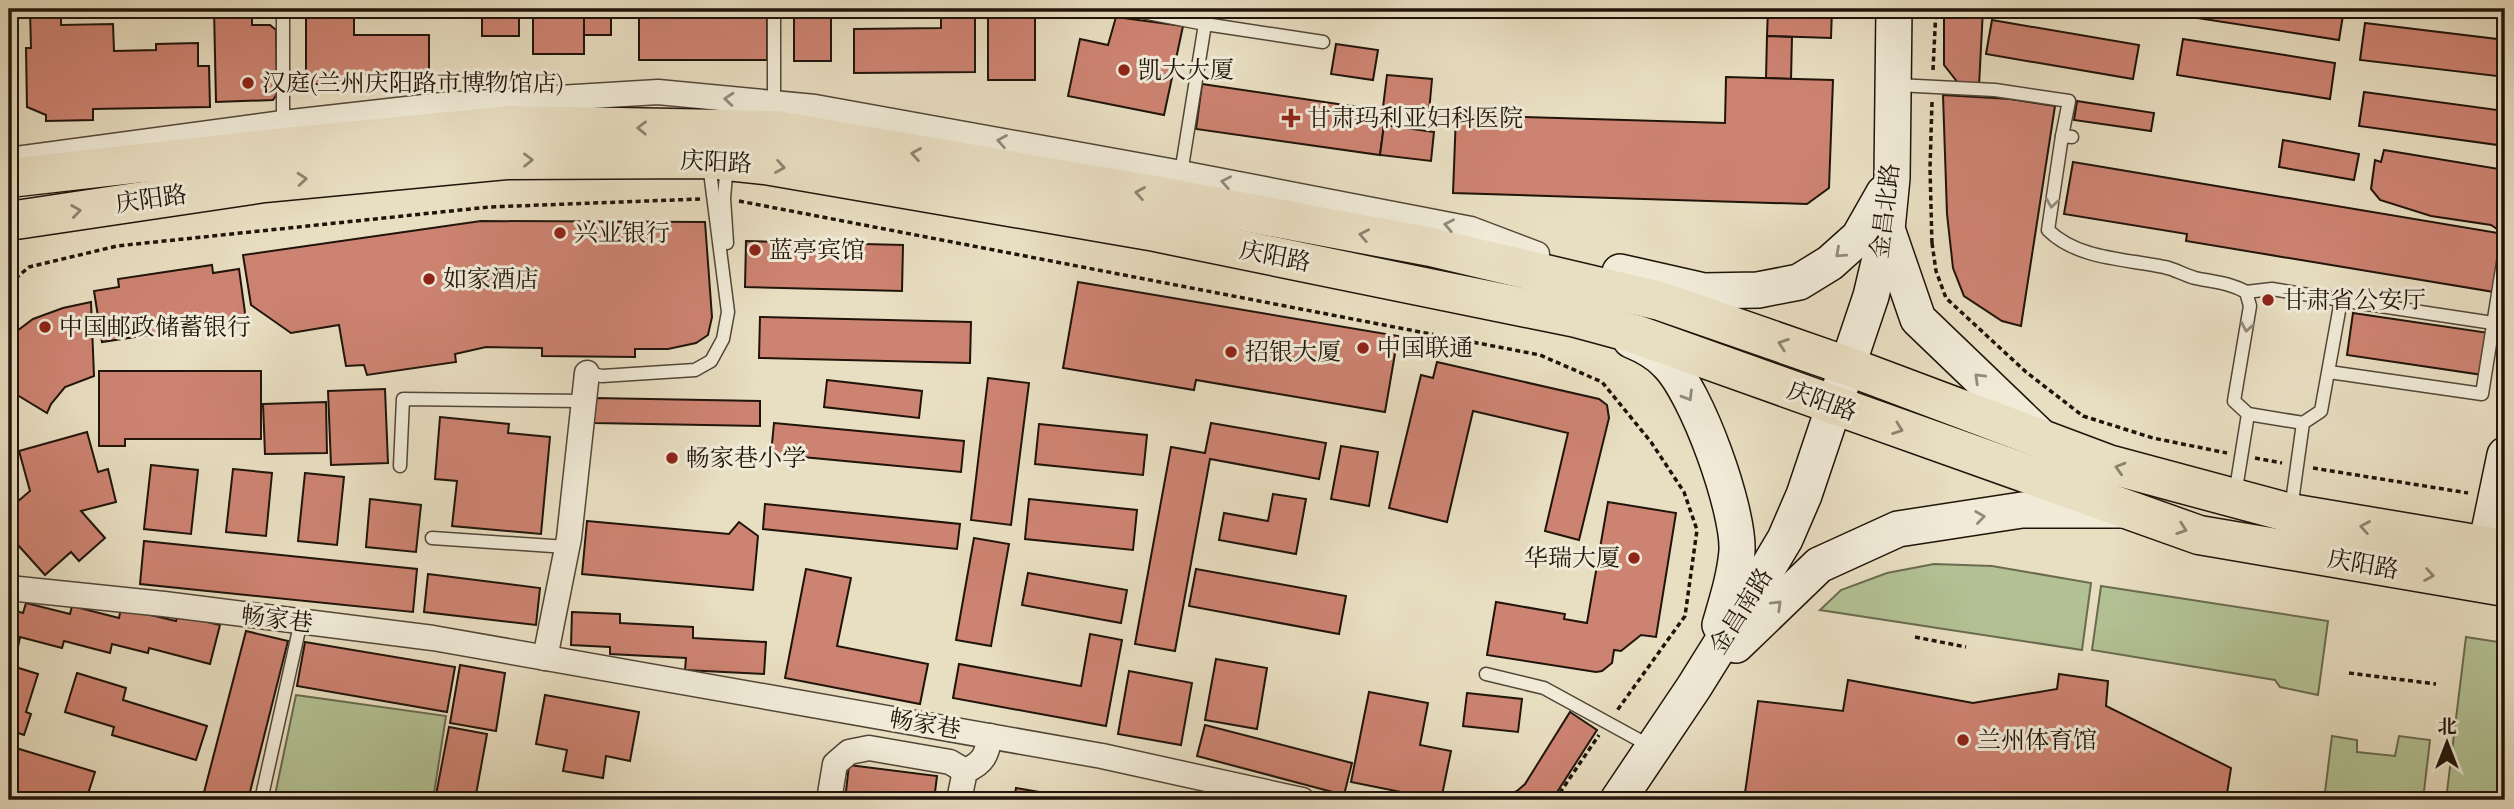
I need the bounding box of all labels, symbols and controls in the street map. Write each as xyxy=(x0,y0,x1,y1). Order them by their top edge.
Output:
place label: 凯大大厦 xyxy=(1138,56,1234,84)
marker: 凯大大厦 xyxy=(1116,62,1132,78)
place label: 汉庭(兰州庆阳路市博物馆店) xyxy=(262,69,563,97)
marker: 汉庭(兰州庆阳路市博物馆店) xyxy=(240,75,256,91)
one-way arrow xyxy=(723,92,734,107)
place label: 甘肃玛利亚妇科医院 xyxy=(1307,104,1523,132)
marker: 甘肃玛利亚妇科医院 xyxy=(1281,108,1301,128)
one-way arrow xyxy=(636,120,647,135)
one-way arrow xyxy=(996,134,1008,149)
street label: 庆阳路 xyxy=(679,146,753,178)
one-way arrow xyxy=(910,147,922,162)
one-way arrow xyxy=(523,152,534,167)
one-way arrow xyxy=(774,159,786,174)
street label: 金昌北路 xyxy=(1865,162,1905,260)
one-way arrow xyxy=(296,172,307,187)
one-way arrow xyxy=(1220,175,1232,190)
street label: 庆阳路 xyxy=(113,180,189,218)
one-way arrow xyxy=(1134,186,1146,201)
one-way arrow xyxy=(2045,197,2060,209)
one-way arrow xyxy=(70,203,82,218)
place label: 兴业银行 xyxy=(574,219,670,247)
one-way arrow xyxy=(1443,219,1455,234)
marker: 兴业银行 xyxy=(552,225,568,241)
one-way arrow xyxy=(1358,228,1370,243)
street label: 庆阳路 xyxy=(1237,235,1313,277)
place label: 蓝亭宾馆 xyxy=(769,236,865,264)
marker: 蓝亭宾馆 xyxy=(747,242,763,258)
one-way arrow xyxy=(1835,245,1848,258)
place label: 如家酒店 xyxy=(443,265,539,293)
marker: 如家酒店 xyxy=(421,271,437,287)
place label: 甘肃省公安厅 xyxy=(2282,286,2426,314)
marker: 甘肃省公安厅 xyxy=(2260,292,2276,308)
place label: 中国邮政储蓄银行 xyxy=(59,313,251,341)
marker: 中国邮政储蓄银行 xyxy=(37,319,53,335)
one-way arrow xyxy=(2240,321,2255,333)
place label: 中国联通 xyxy=(1377,334,1473,362)
place label: 招银大厦 xyxy=(1245,338,1341,366)
one-way arrow xyxy=(1777,338,1789,352)
marker: 中国联通 xyxy=(1355,340,1371,356)
marker: 招银大厦 xyxy=(1223,344,1239,360)
one-way arrow xyxy=(1974,374,1987,387)
street label: 庆阳路 xyxy=(1783,376,1861,426)
one-way arrow xyxy=(1680,388,1693,401)
one-way arrow xyxy=(1892,420,1904,434)
place label: 畅家巷小学 xyxy=(686,444,806,472)
marker: 畅家巷小学 xyxy=(664,450,680,466)
one-way arrow xyxy=(2115,462,2127,476)
one-way arrow xyxy=(1974,509,1986,524)
one-way arrow xyxy=(2359,520,2371,535)
one-way arrow xyxy=(2175,521,2187,535)
place label: 华瑞大厦 xyxy=(1524,544,1620,572)
street label: 庆阳路 xyxy=(2325,544,2401,584)
marker: 华瑞大厦 xyxy=(1626,550,1642,566)
street label: 金昌南路 xyxy=(1704,563,1778,659)
one-way arrow xyxy=(2424,567,2435,582)
one-way arrow xyxy=(1769,600,1782,613)
street label: 畅家巷 xyxy=(240,601,314,637)
street label: 畅家巷 xyxy=(887,704,963,744)
north arrow xyxy=(2412,708,2482,778)
text: 北 xyxy=(2437,716,2457,738)
place label: 兰州体育馆 xyxy=(1977,726,2097,754)
marker: 兰州体育馆 xyxy=(1955,732,1971,748)

